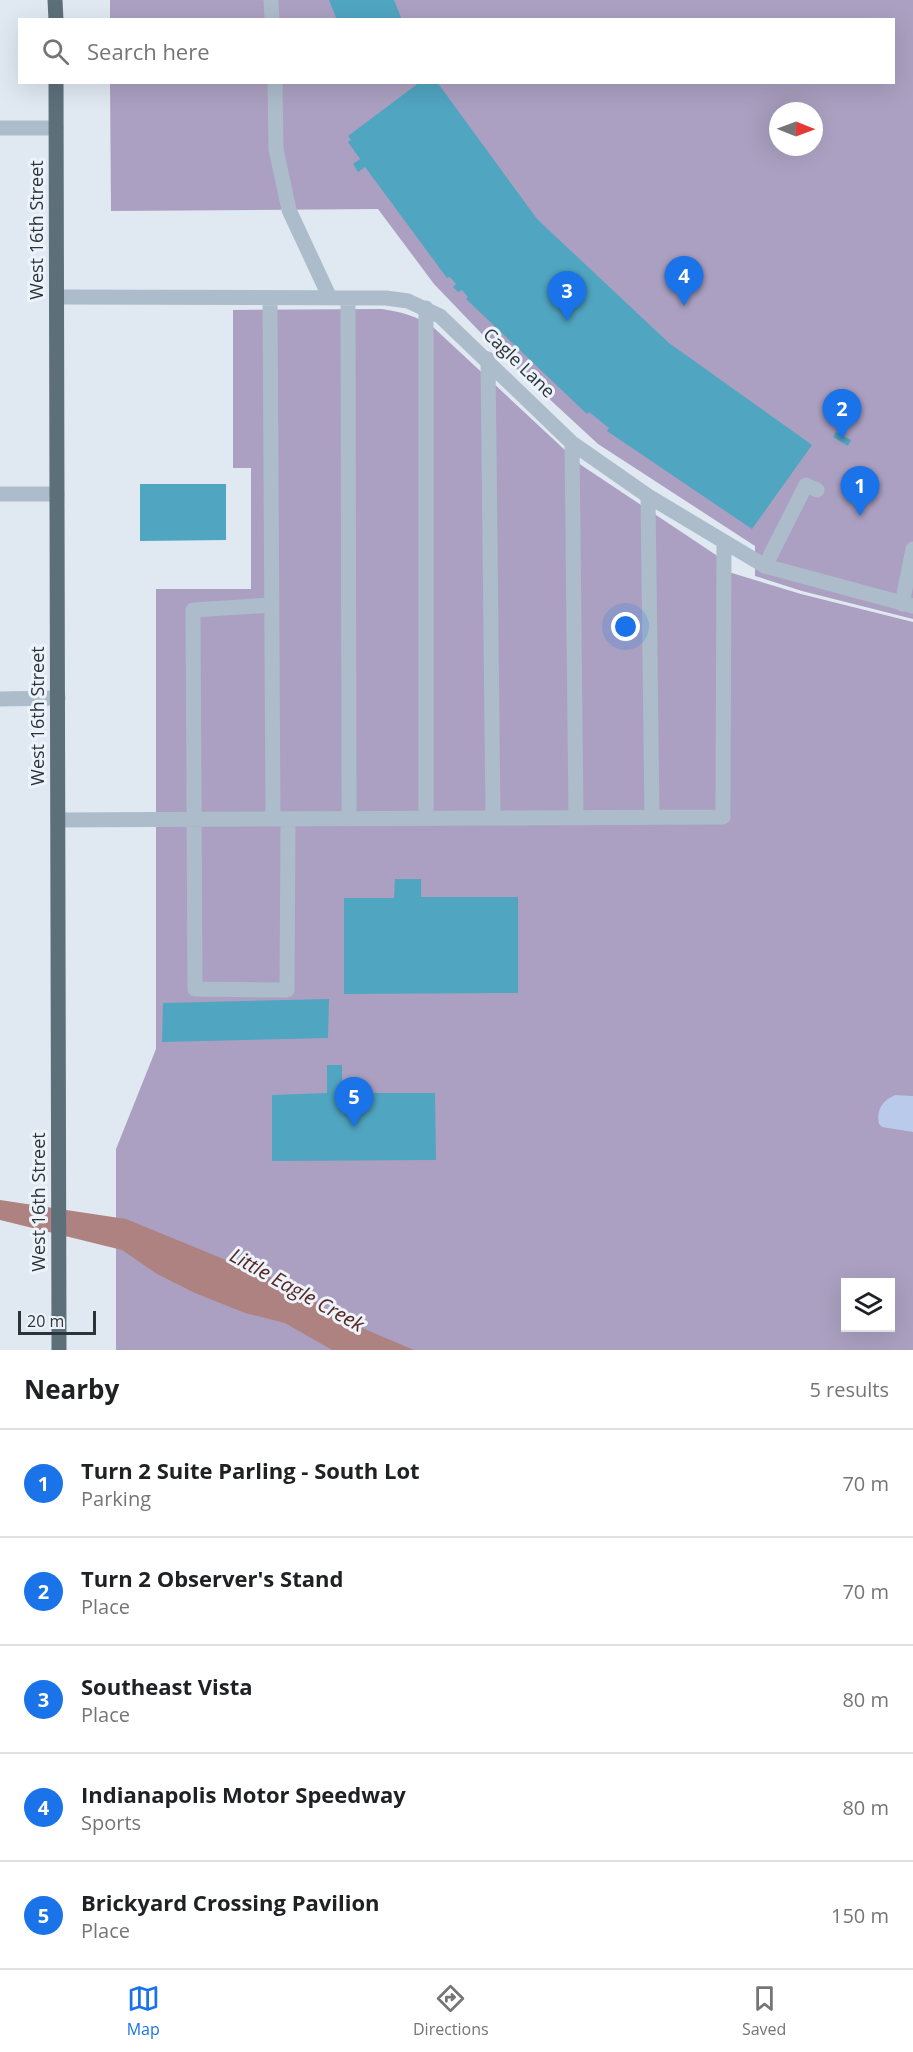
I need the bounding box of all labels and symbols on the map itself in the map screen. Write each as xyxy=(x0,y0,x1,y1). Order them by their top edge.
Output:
north arrow xyxy=(769,102,823,156)
street label: West 16th Street xyxy=(24,160,48,300)
pin: 4 xyxy=(664,256,704,306)
pin: 3 xyxy=(548,272,586,321)
street label: Cagle Lane xyxy=(479,322,561,403)
pin: 2 xyxy=(822,390,862,439)
pin: 1 xyxy=(840,466,880,516)
your location xyxy=(611,612,640,641)
street label: West 16th Street xyxy=(25,646,49,786)
pin: 5 xyxy=(334,1078,374,1127)
street label: West 16th Street xyxy=(26,1132,50,1272)
water label: Little Eagle Creek xyxy=(225,1241,370,1338)
scale bar xyxy=(18,1308,96,1336)

